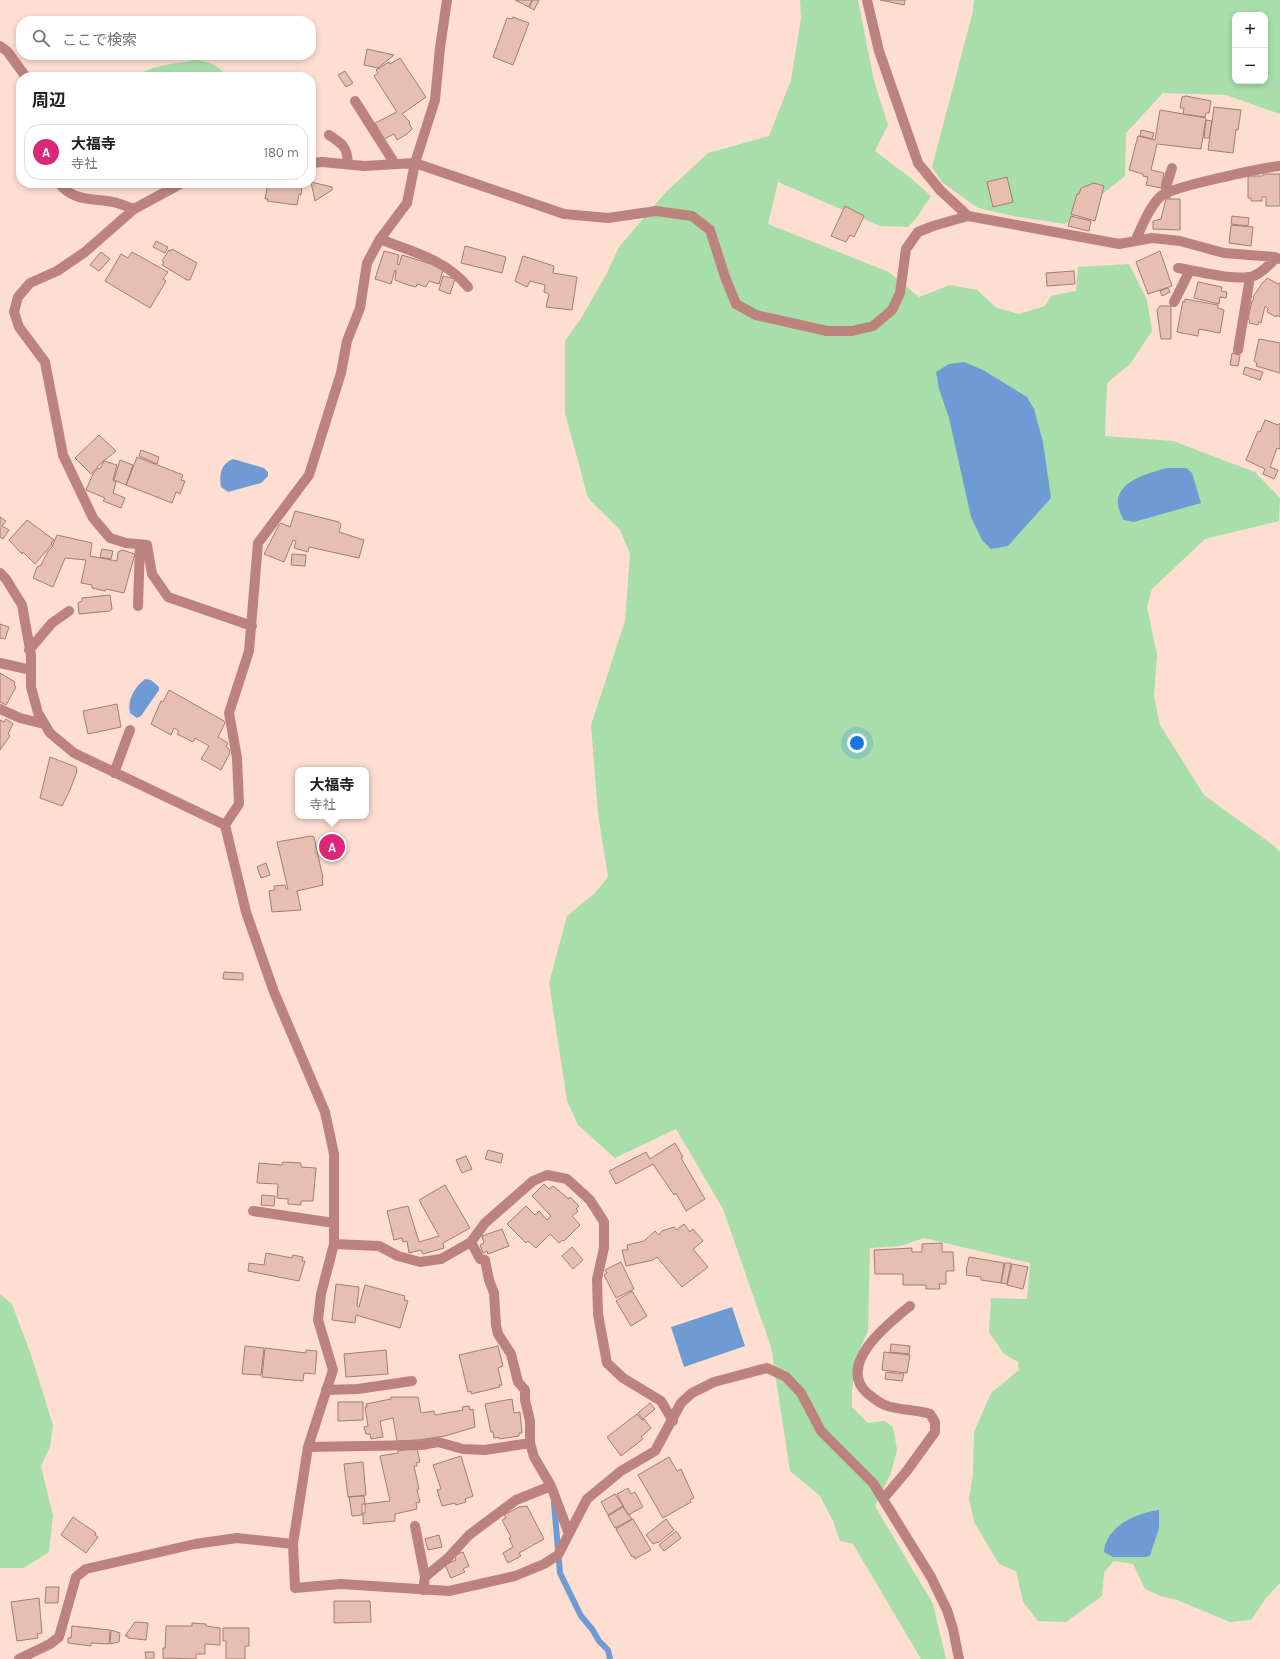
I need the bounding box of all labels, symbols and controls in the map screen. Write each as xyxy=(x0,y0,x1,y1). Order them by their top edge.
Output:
map controls xyxy=(1232,12,1268,84)
button: + xyxy=(1232,12,1268,48)
search box xyxy=(16,16,316,60)
icon: search xyxy=(30,27,52,49)
text: ここで検索 xyxy=(62,31,137,49)
button: − xyxy=(1232,48,1268,84)
text: 周辺 xyxy=(32,90,66,110)
text: 大福寺 xyxy=(71,135,116,153)
text: A xyxy=(42,145,50,160)
text: 180 m xyxy=(264,145,299,160)
text: 寺社 xyxy=(71,156,97,171)
your location xyxy=(847,733,867,753)
popup xyxy=(295,767,369,819)
text: 大福寺 xyxy=(309,776,355,794)
text: 寺社 xyxy=(309,797,336,812)
pin: A xyxy=(319,832,345,862)

